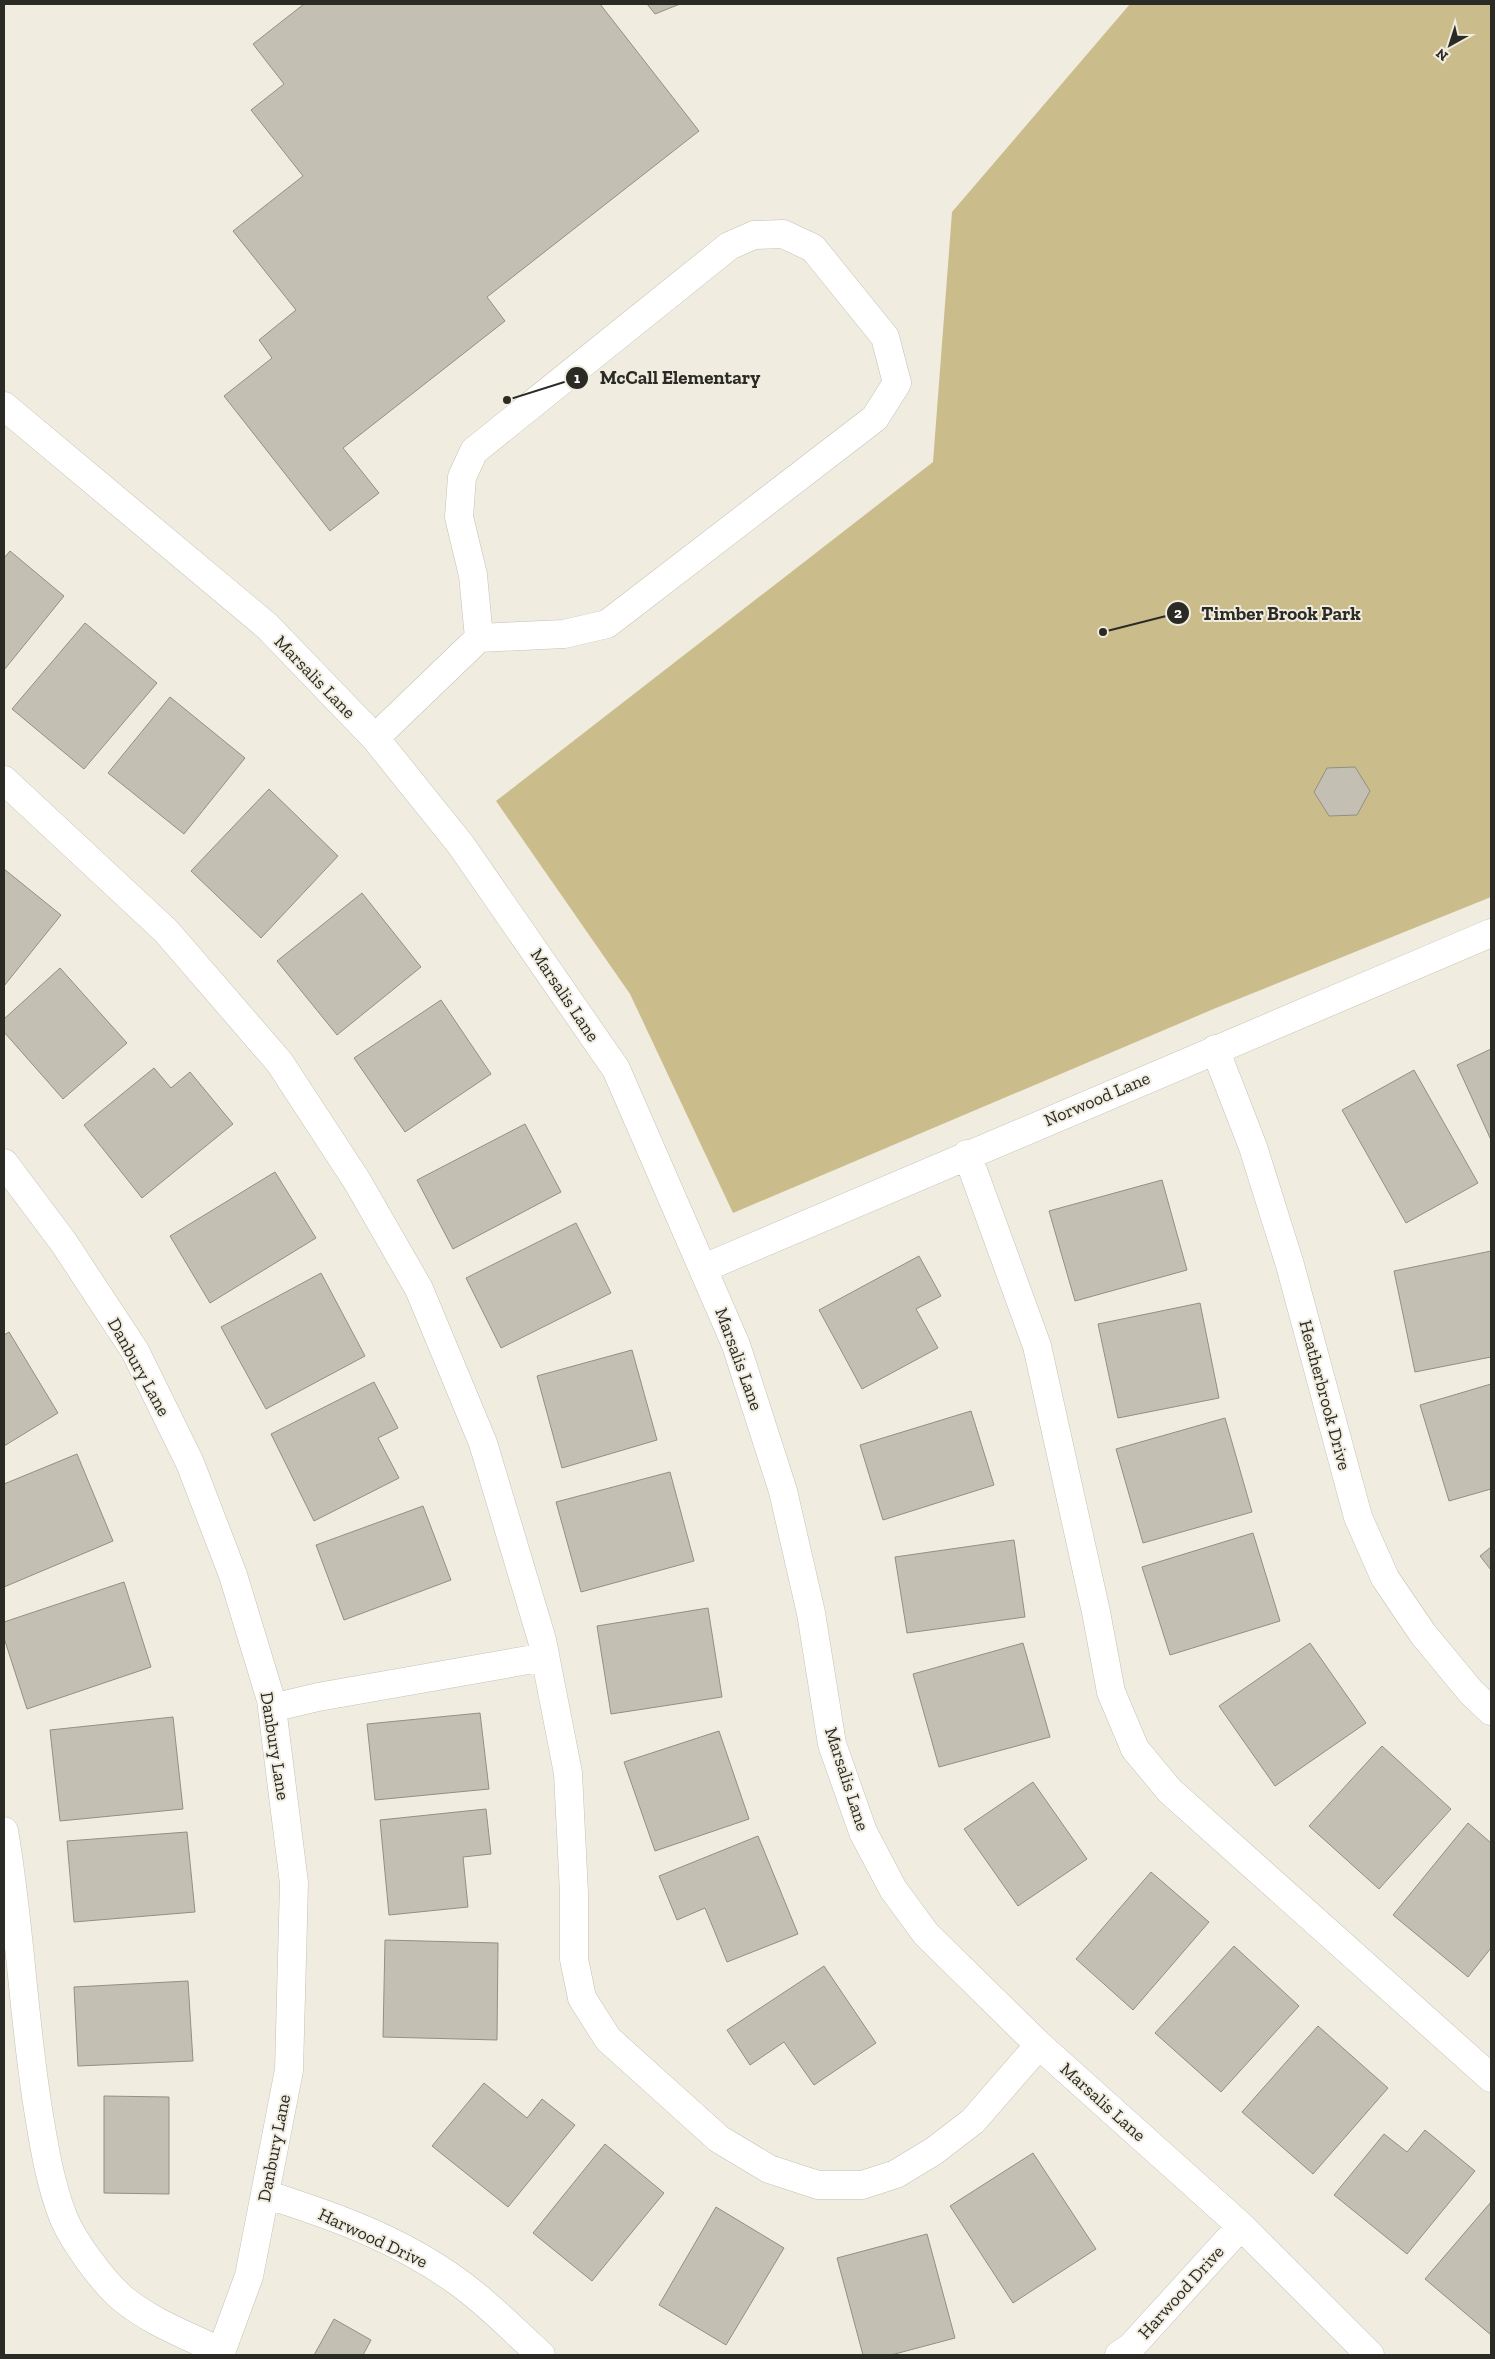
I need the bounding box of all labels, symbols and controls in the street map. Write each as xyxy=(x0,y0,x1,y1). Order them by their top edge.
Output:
north arrow xyxy=(1425,20,1475,70)
text: N xyxy=(1432,45,1452,65)
callout: McCall Elementary xyxy=(564,361,770,395)
text: McCall Elementary xyxy=(600,366,760,389)
text: 1 xyxy=(574,369,580,387)
callout: Timber Brook Park xyxy=(1166,596,1371,630)
text: Timber Brook Park xyxy=(1201,602,1361,625)
text: 2 xyxy=(1174,604,1182,622)
street label: Marsalis Lane xyxy=(270,631,360,723)
street label: Marsalis Lane xyxy=(526,944,604,1046)
street label: Norwood Lane xyxy=(1041,1067,1153,1131)
street label: Marsalis Lane xyxy=(710,1305,768,1413)
street label: Danbury Lane xyxy=(103,1314,175,1420)
street label: Heatherbrook Drive xyxy=(1294,1317,1356,1473)
street label: Danbury Lane xyxy=(256,1690,294,1802)
street label: Marsalis Lane xyxy=(820,1724,874,1834)
street label: Marsalis Lane xyxy=(1056,2058,1150,2146)
street label: Danbury Lane xyxy=(253,2092,295,2204)
street label: Harwood Drive xyxy=(315,2203,431,2273)
street label: Harwood Drive xyxy=(1133,2241,1229,2343)

